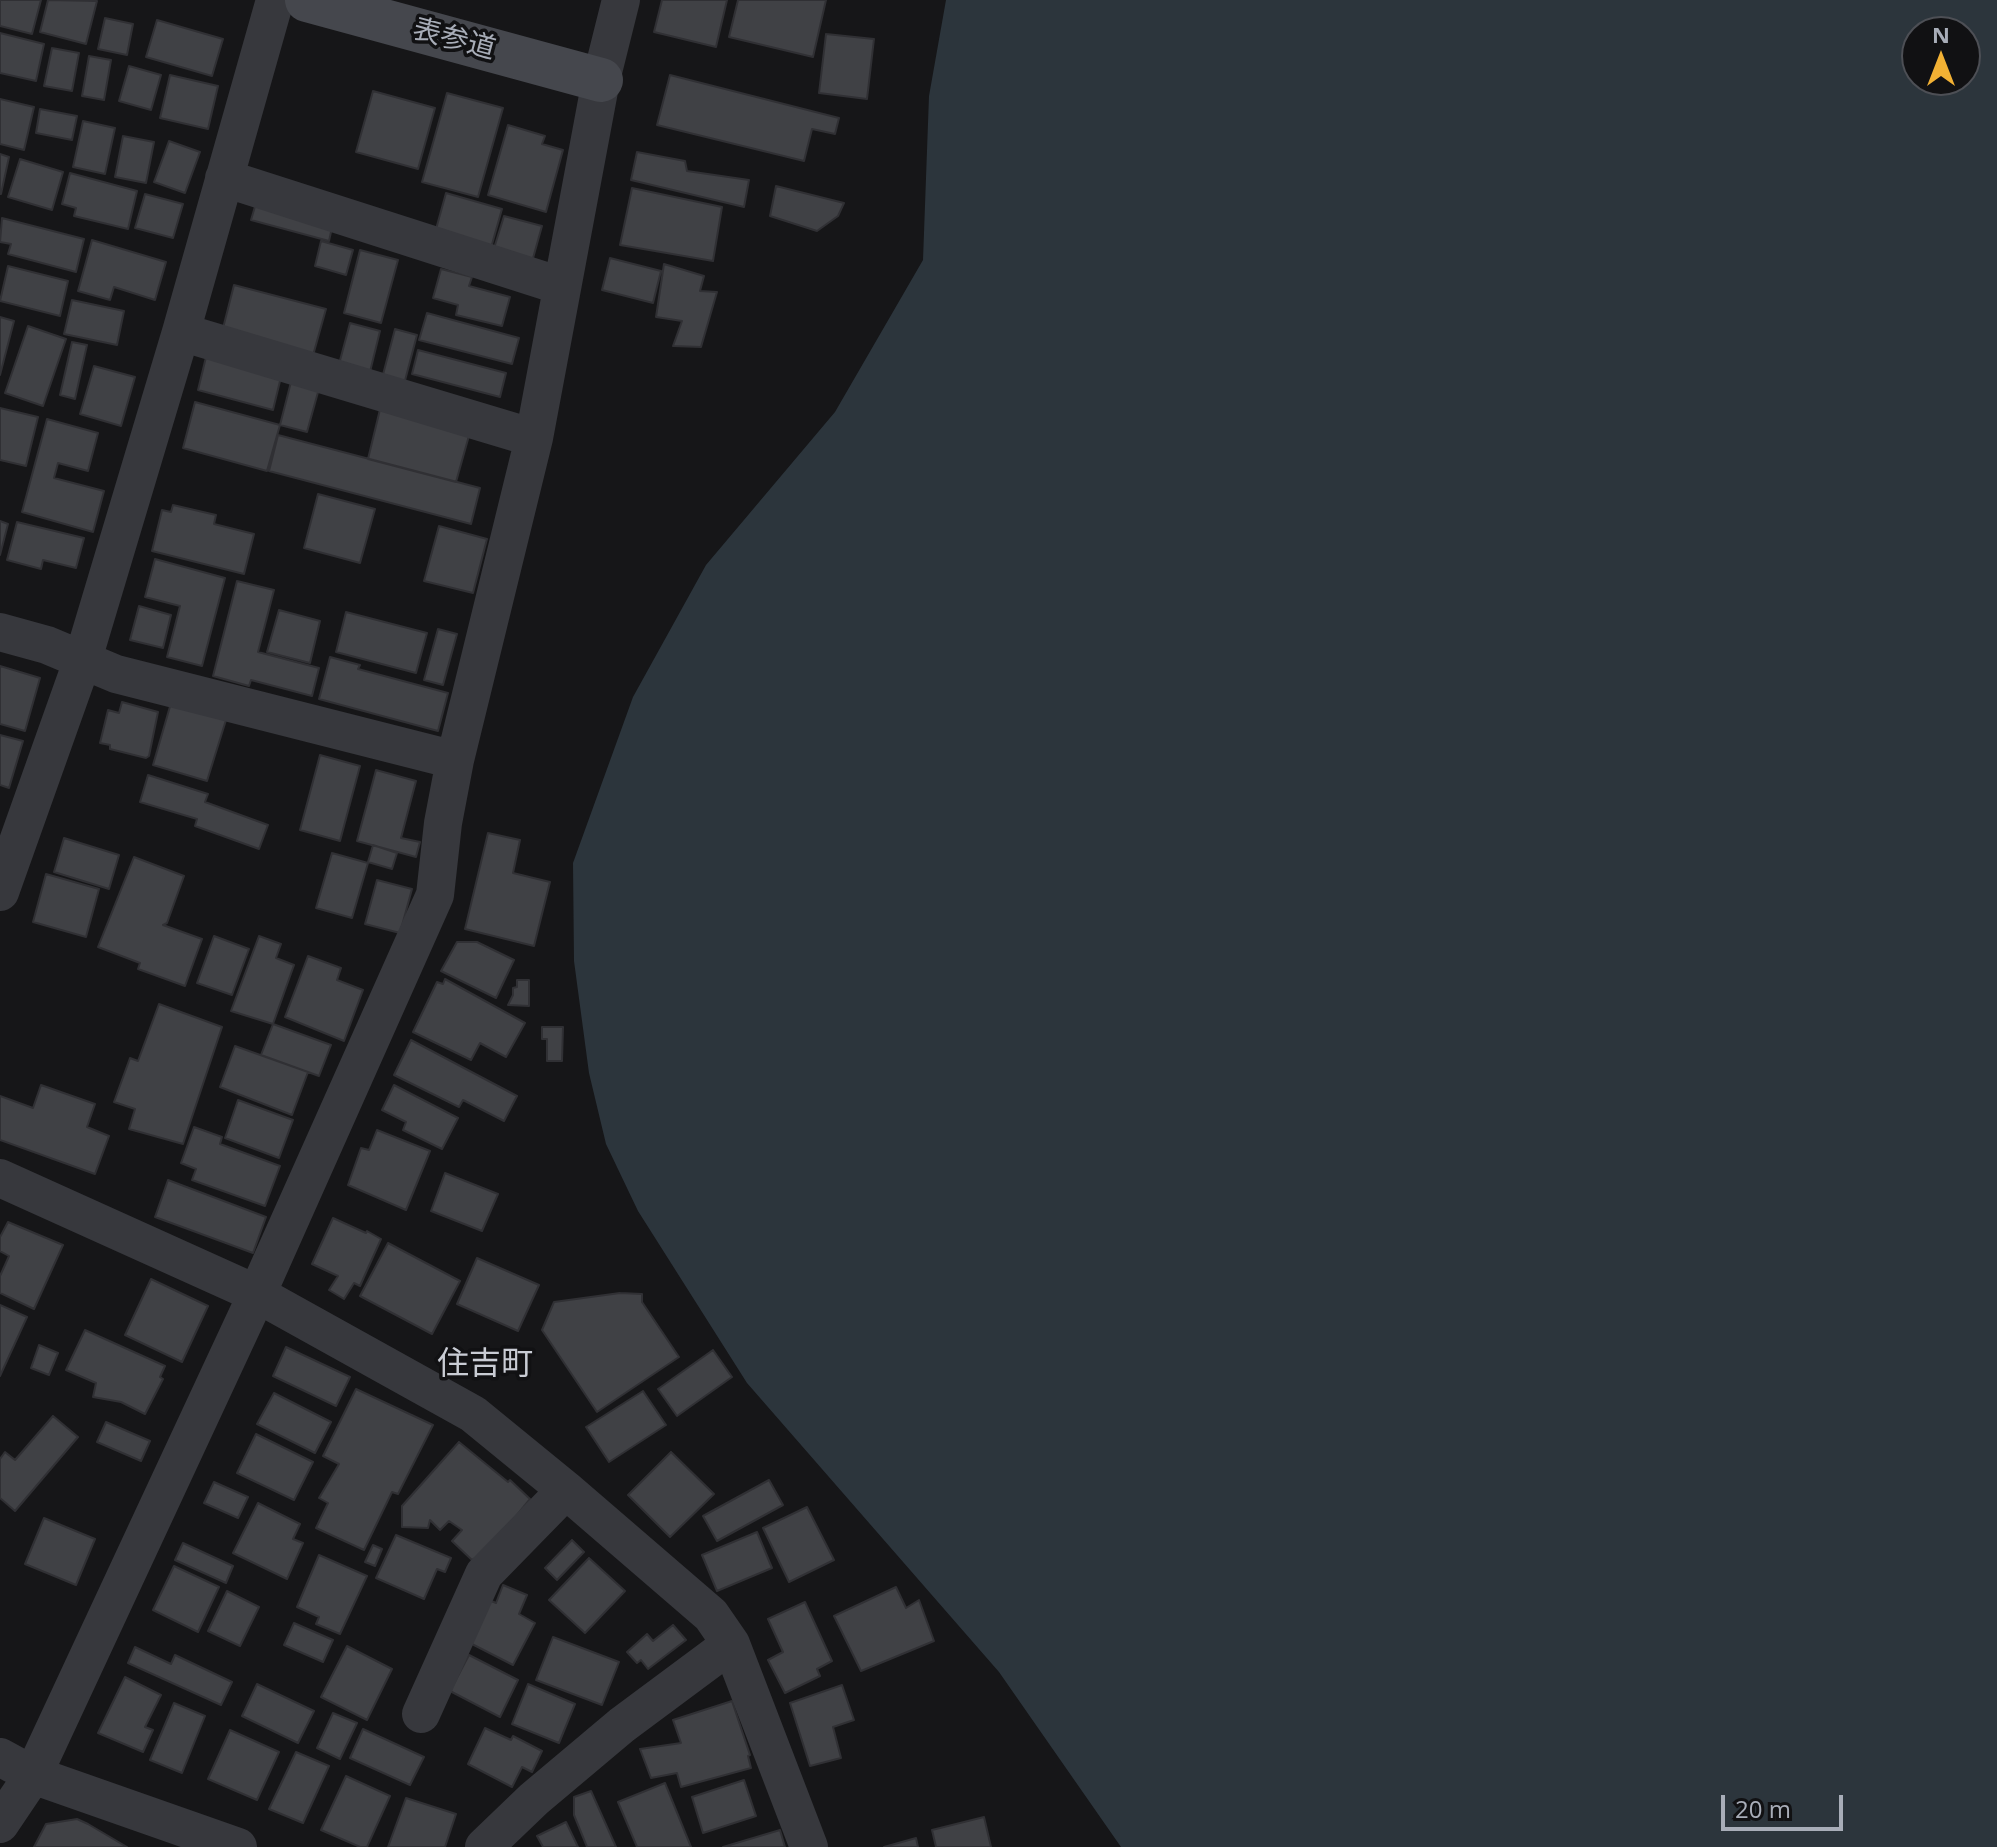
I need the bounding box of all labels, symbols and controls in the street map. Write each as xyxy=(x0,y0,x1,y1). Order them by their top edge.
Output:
street label: 表参道 xyxy=(409,13,499,67)
north arrow xyxy=(1901,16,1981,96)
text: N xyxy=(1932,19,1950,49)
district label: 住吉町 xyxy=(437,1346,533,1384)
scale bar xyxy=(1725,1779,1847,1829)
text: 20 m xyxy=(1735,1792,1791,1825)

